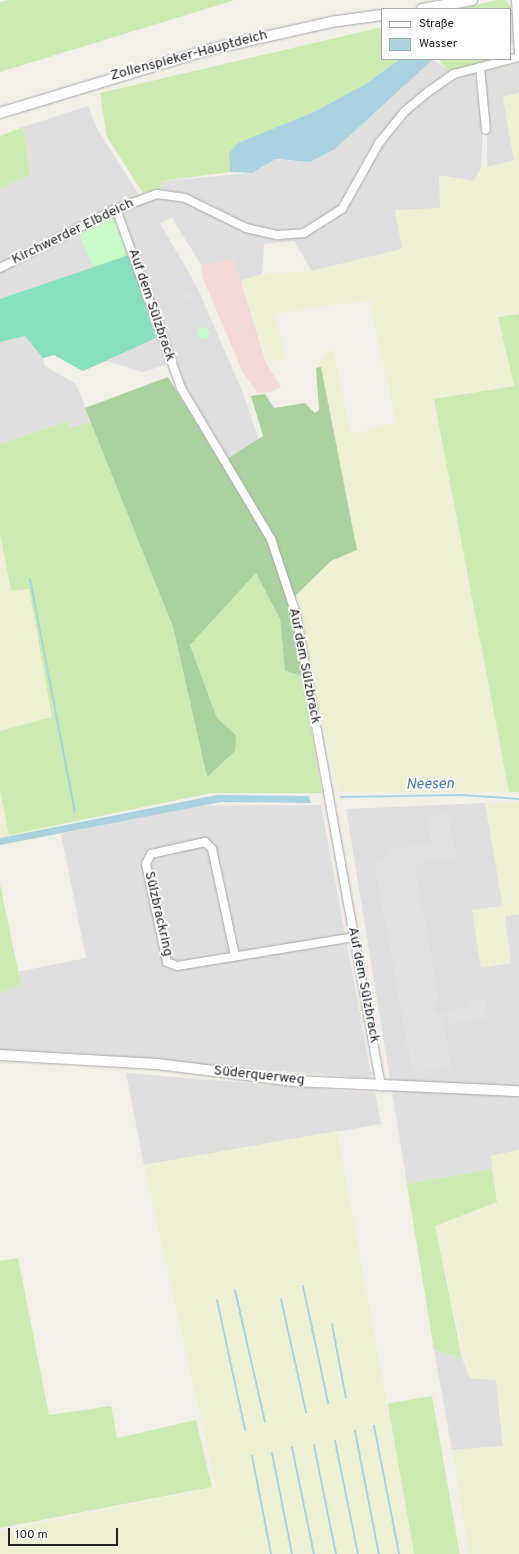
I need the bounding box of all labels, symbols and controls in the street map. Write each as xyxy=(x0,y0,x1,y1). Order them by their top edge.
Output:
legend xyxy=(381,8,511,60)
text: Straße xyxy=(419,16,454,32)
street label: Zollenspieker-Hauptdeich xyxy=(109,27,269,85)
text: Wasser xyxy=(419,36,457,52)
street label: Kirchwerder Elbdeich xyxy=(9,195,137,269)
street label: Auf dem Sülzbrack xyxy=(124,247,178,363)
street label: Auf dem Sülzbrack xyxy=(285,607,323,725)
water label: Neesen xyxy=(406,776,454,794)
street label: Sülzbrackring xyxy=(140,870,176,958)
street label: Auf dem Sülzbrack xyxy=(344,926,382,1044)
street label: Süderquerweg xyxy=(213,1063,305,1089)
scale bar xyxy=(10,1520,120,1546)
text: 100 m xyxy=(15,1527,48,1543)

